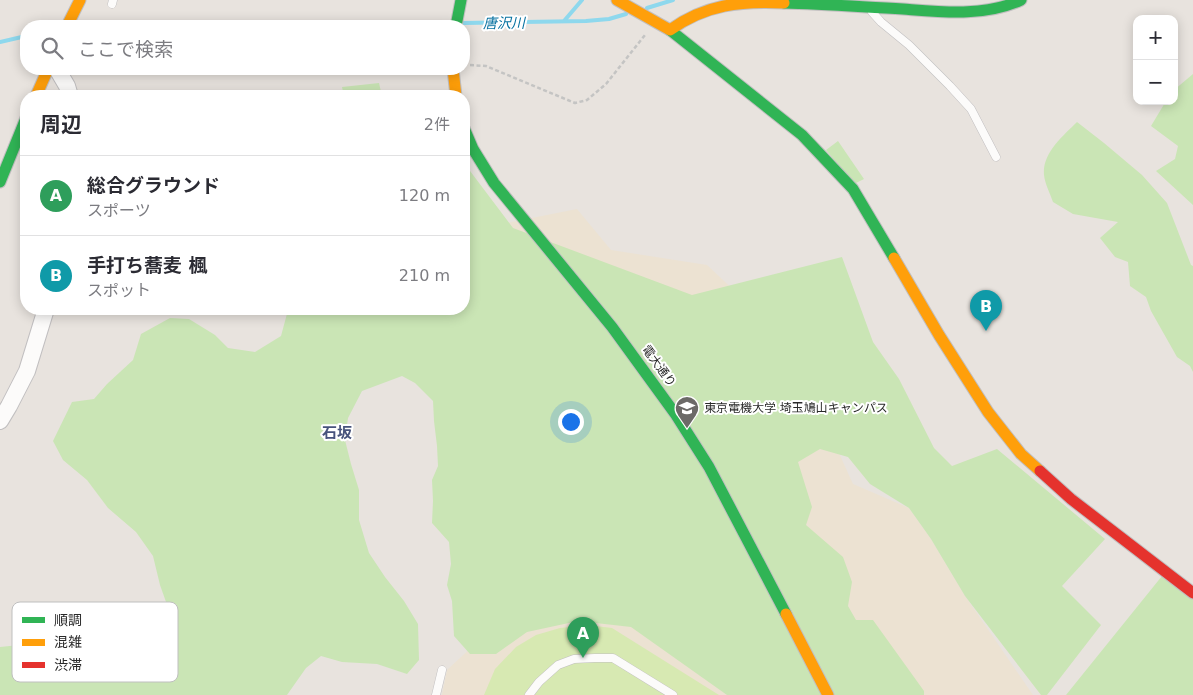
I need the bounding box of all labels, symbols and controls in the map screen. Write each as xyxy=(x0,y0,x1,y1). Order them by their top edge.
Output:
water label: 唐沢川 xyxy=(483,15,527,31)
map controls xyxy=(1133,15,1178,105)
button: + xyxy=(1133,15,1178,60)
search box xyxy=(20,20,470,75)
icon: search xyxy=(38,34,66,62)
text: ここで検索 xyxy=(78,38,173,60)
button: − xyxy=(1133,60,1178,105)
text: 周辺 xyxy=(40,113,82,137)
text: 2件 xyxy=(424,115,450,134)
text: 総合グラウンド xyxy=(87,174,220,196)
text: A xyxy=(50,186,62,205)
text: 120 m xyxy=(399,186,450,205)
text: スポーツ xyxy=(87,201,151,220)
text: 手打ち蕎麦 楓 xyxy=(87,254,208,276)
text: B xyxy=(50,266,62,285)
text: 210 m xyxy=(399,266,450,285)
text: スポット xyxy=(87,281,151,300)
pin: B xyxy=(970,290,1002,331)
street label: 電大通り xyxy=(639,342,679,390)
school or university icon: 東京電機大学 埼玉鳩山キャンパス xyxy=(674,395,700,429)
place label: 東京電機大学 埼玉鳩山キャンパス xyxy=(704,401,888,415)
your location xyxy=(558,409,584,435)
district label: 石坂 xyxy=(322,424,352,442)
legend xyxy=(12,602,178,682)
text: 順調 xyxy=(54,612,82,628)
pin: A xyxy=(567,617,599,658)
text: 混雑 xyxy=(54,634,82,650)
text: 渋滞 xyxy=(54,657,82,673)

